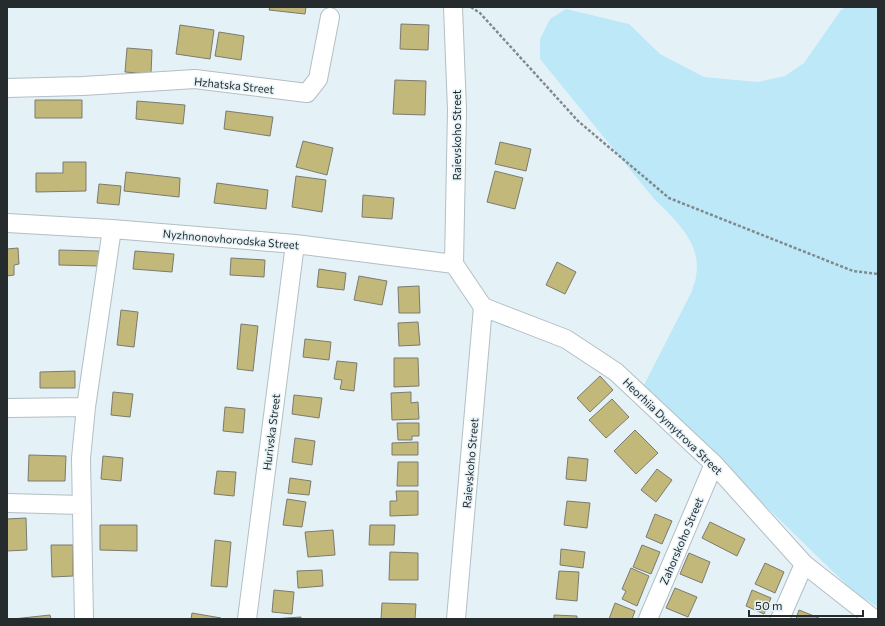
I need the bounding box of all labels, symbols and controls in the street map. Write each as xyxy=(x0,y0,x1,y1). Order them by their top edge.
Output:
street label: Hzhatska Street xyxy=(193,74,275,96)
street label: Raievskoho Street xyxy=(450,89,463,180)
street label: Nyzhnonovhorodska Street xyxy=(162,227,300,251)
street label: Heorhiia Dymytrova Street xyxy=(621,375,726,477)
street label: Hurivska Street xyxy=(260,392,282,471)
street label: Raievskoho Street xyxy=(460,417,480,509)
street label: Zahorskoho Street xyxy=(657,495,705,587)
scale bar xyxy=(749,592,863,618)
text: 50 m xyxy=(755,598,783,612)

